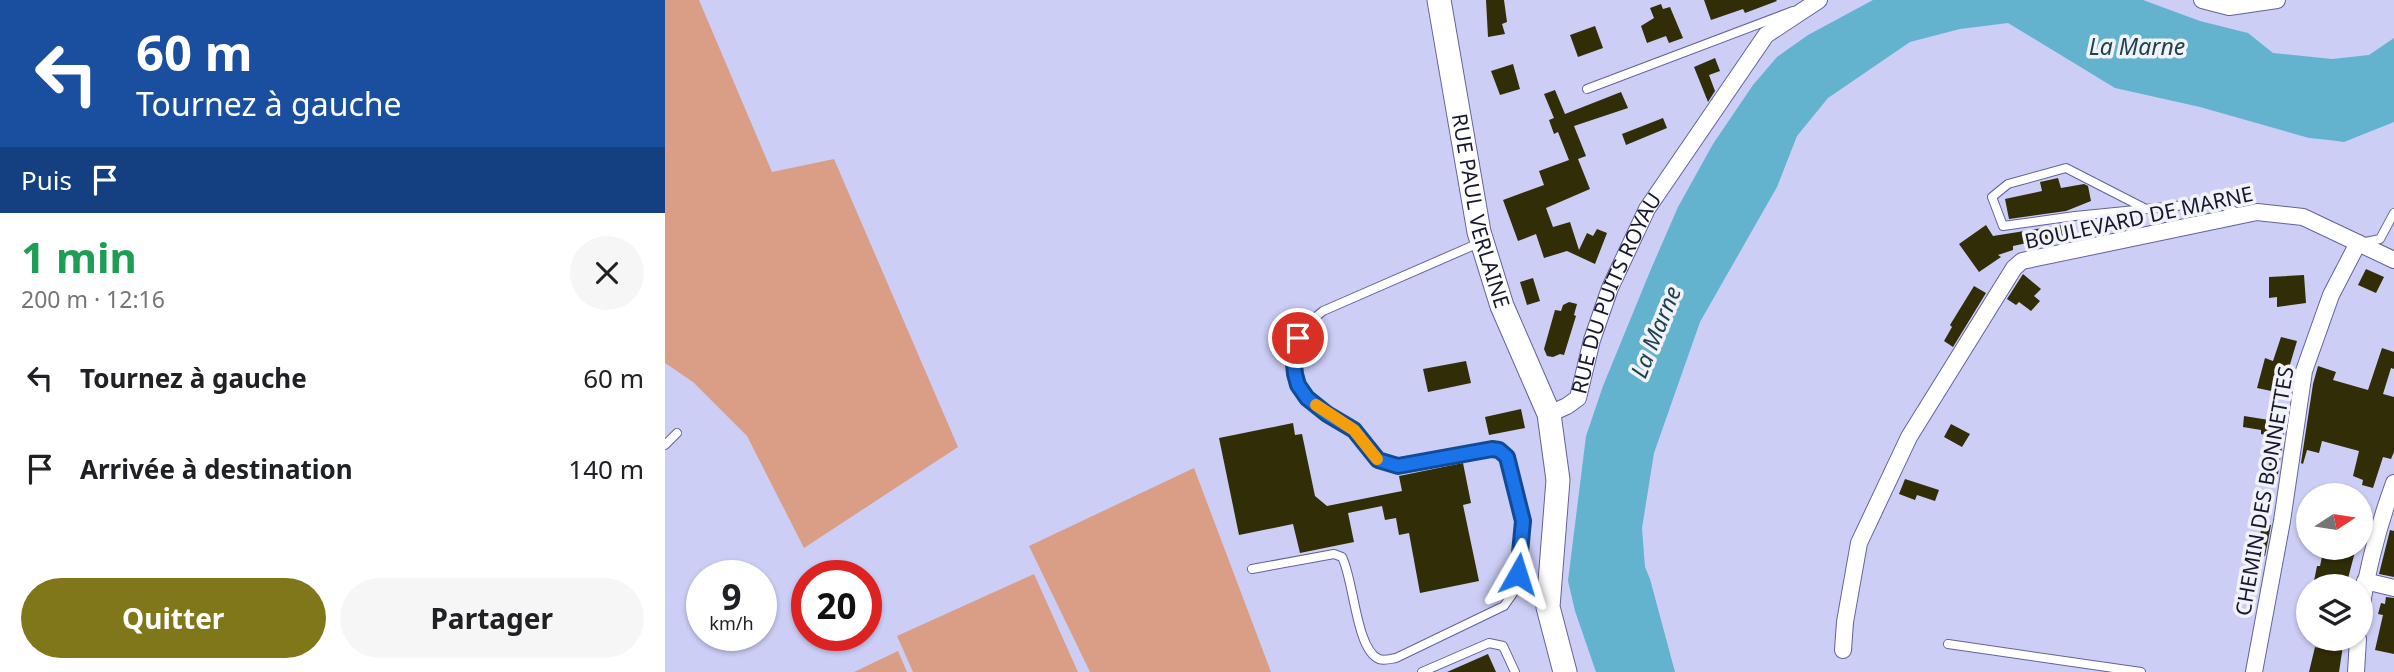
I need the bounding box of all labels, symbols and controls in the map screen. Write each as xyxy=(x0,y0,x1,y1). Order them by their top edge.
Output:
text: 60 m xyxy=(136,19,253,85)
icon: left xyxy=(21,28,112,119)
water label: La Marne xyxy=(2089,30,2185,62)
text: Tournez à gauche xyxy=(136,82,402,125)
street label: RUE PAUL VERLAINE xyxy=(1446,111,1517,311)
icon: arrive xyxy=(86,161,124,199)
text: Puis xyxy=(21,162,72,198)
street label: BOULEVARD DE MARNE xyxy=(2022,179,2256,255)
street label: RUE DU PUITS ROYAU xyxy=(1564,187,1667,397)
text: 1 min xyxy=(21,228,137,285)
button: close xyxy=(570,236,644,310)
water label: La Marne xyxy=(1622,281,1688,382)
text: 200 m · 12:16 xyxy=(21,283,165,315)
pin xyxy=(1268,308,1328,368)
icon: arrive xyxy=(1279,319,1317,357)
icon: left xyxy=(21,359,59,397)
text: Tournez à gauche xyxy=(80,360,307,396)
text: 60 m xyxy=(583,360,644,396)
street label: CHEMIN DES BONNETTES xyxy=(2228,364,2300,618)
icon: arrive xyxy=(21,450,59,488)
text: Arrivée à destination xyxy=(80,451,353,487)
text: 140 m xyxy=(568,451,644,487)
north arrow xyxy=(2296,483,2373,560)
map controls xyxy=(2296,483,2373,651)
position arrow xyxy=(1481,537,1555,611)
speed limit sign: 20 xyxy=(791,560,882,651)
text: 9 xyxy=(721,573,742,620)
button: layers xyxy=(2296,574,2373,651)
button: Quitter xyxy=(21,578,326,658)
button: Partager xyxy=(340,578,644,658)
text: km/h xyxy=(709,611,754,635)

